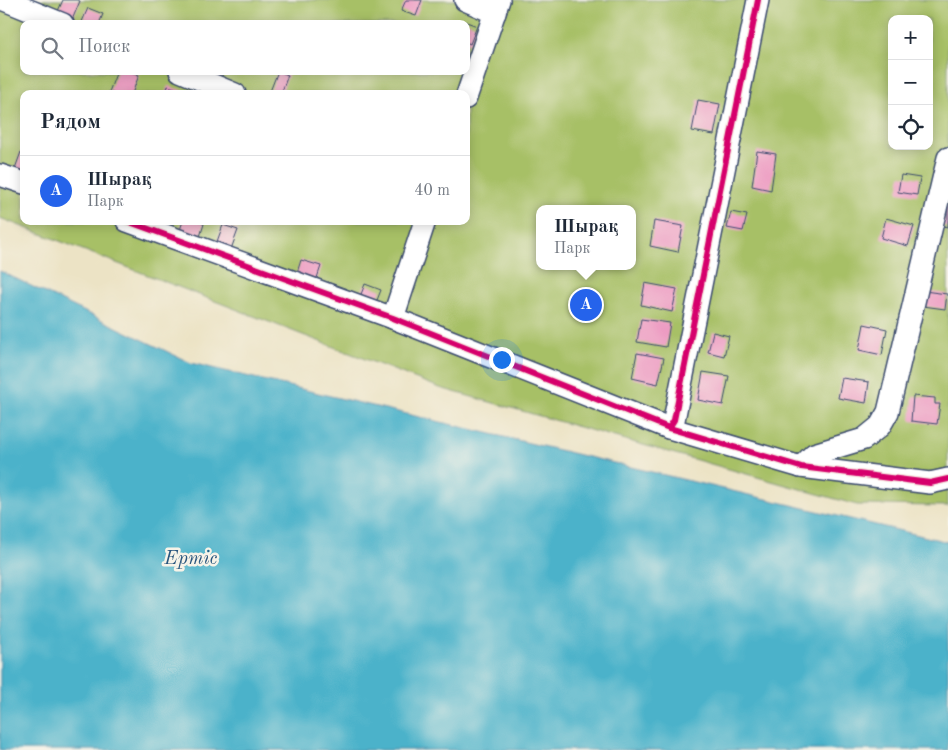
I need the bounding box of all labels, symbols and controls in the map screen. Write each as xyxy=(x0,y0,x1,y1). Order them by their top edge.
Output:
map controls xyxy=(888,15,933,150)
button: + xyxy=(888,15,933,60)
search box xyxy=(20,20,470,75)
icon: search xyxy=(38,34,66,62)
text: Поиск xyxy=(78,38,130,57)
button: − xyxy=(888,60,933,105)
button: locate xyxy=(888,105,933,150)
text: Рядом xyxy=(40,112,101,133)
text: Шырақ xyxy=(87,171,152,190)
text: A xyxy=(50,183,62,199)
text: 40 m xyxy=(414,183,450,199)
text: Парк xyxy=(87,194,124,210)
popup xyxy=(536,205,636,270)
text: Шырақ xyxy=(554,218,618,237)
text: Парк xyxy=(554,241,591,257)
pin: A xyxy=(570,286,602,324)
your location xyxy=(489,347,515,373)
water label: Ертіс xyxy=(163,550,218,569)

